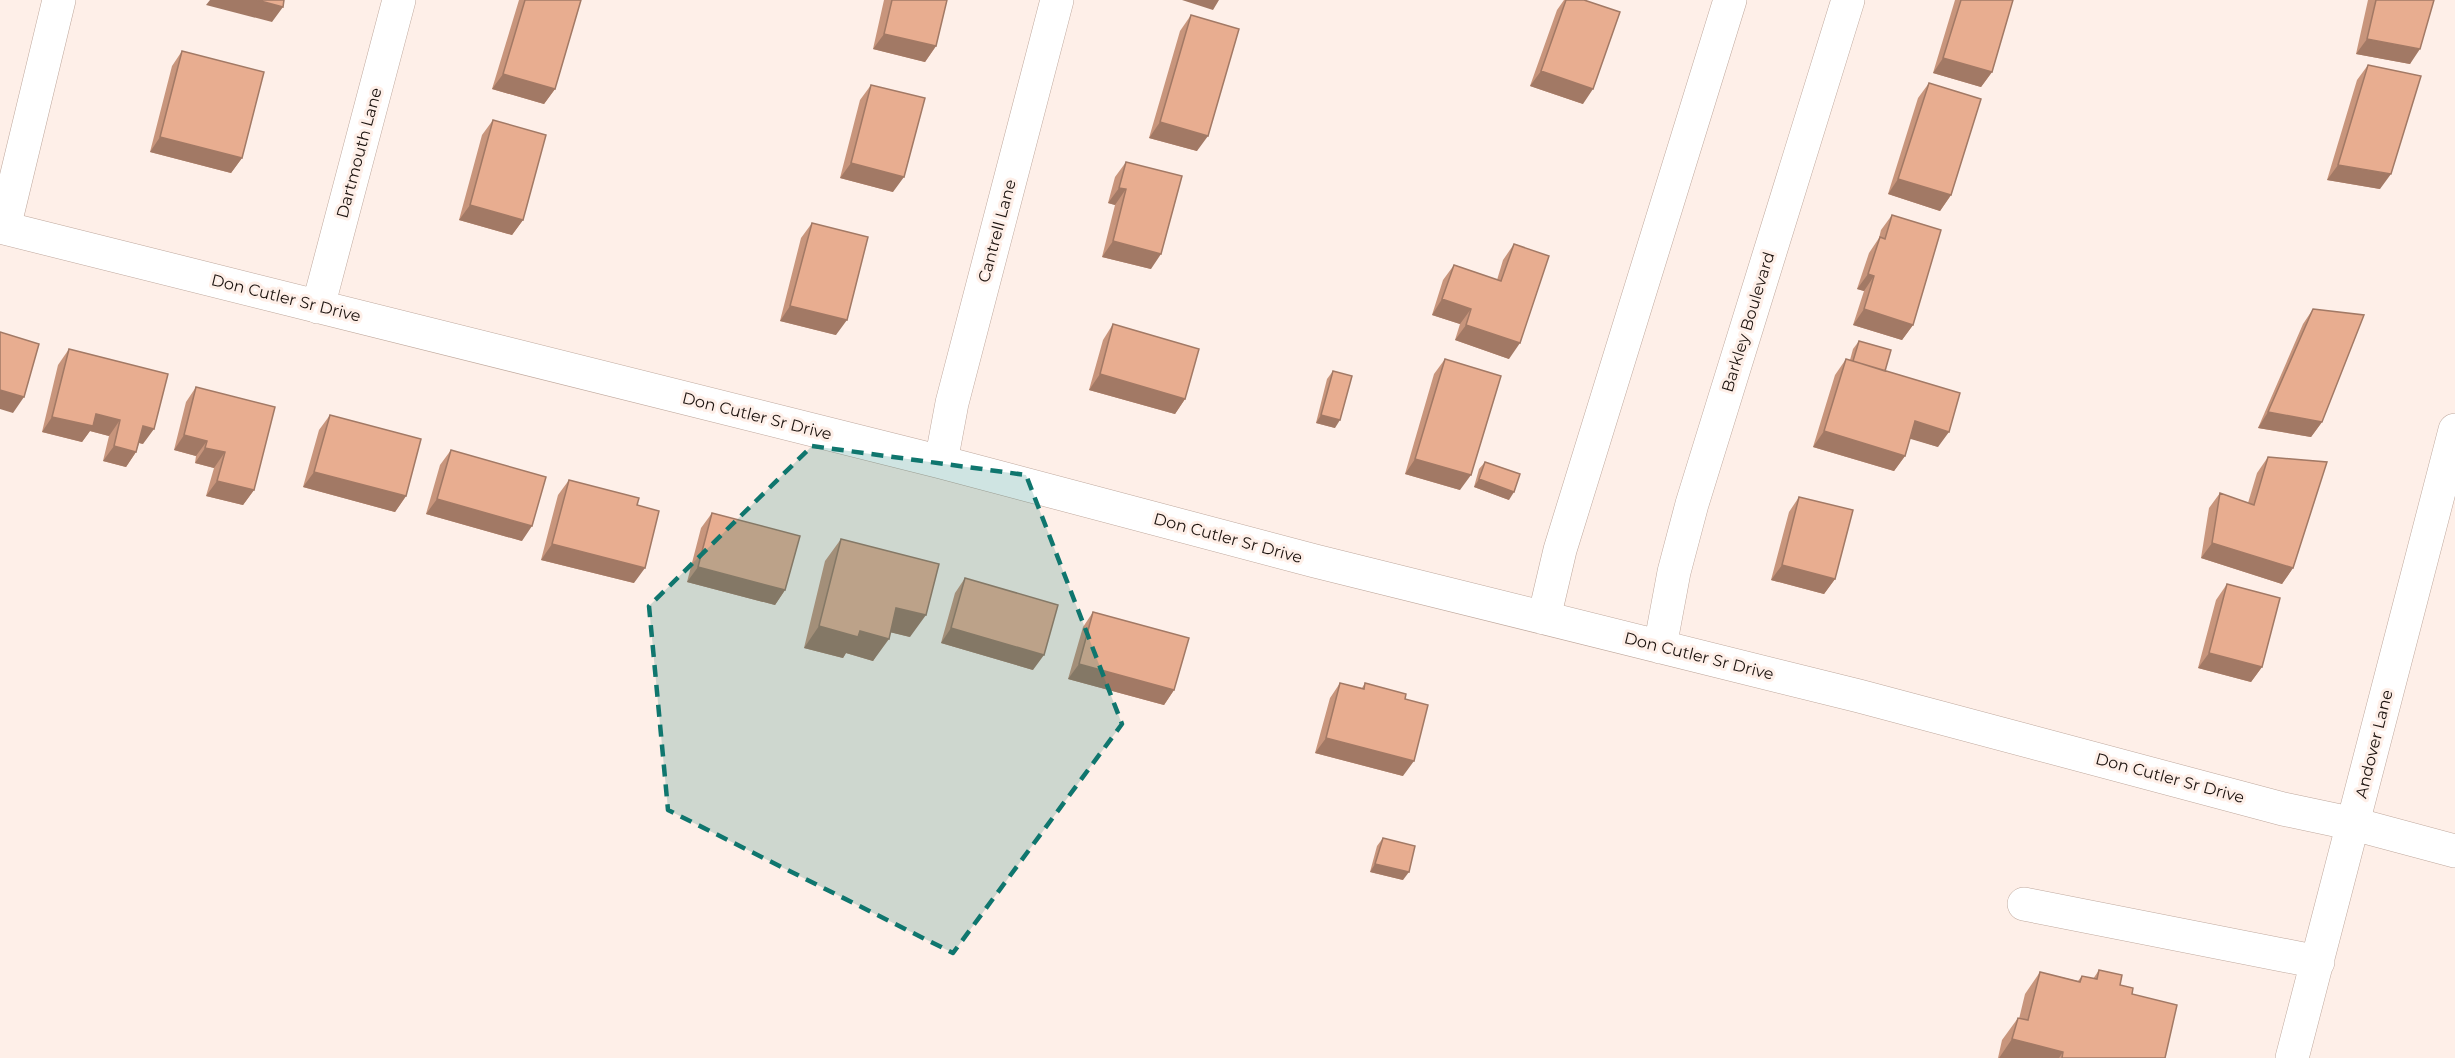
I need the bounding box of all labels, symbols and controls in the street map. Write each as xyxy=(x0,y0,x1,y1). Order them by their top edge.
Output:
street label: Dartmouth Lane xyxy=(332,86,386,220)
street label: Cantrell Lane xyxy=(974,177,1020,285)
street label: Barkley Boulevard xyxy=(1718,250,1778,394)
street label: Don Cutler Sr Drive xyxy=(209,270,363,326)
street label: Don Cutler Sr Drive xyxy=(680,388,834,444)
street label: Don Cutler Sr Drive xyxy=(1151,509,1305,567)
street label: Don Cutler Sr Drive xyxy=(1622,628,1776,684)
street label: Andover Lane xyxy=(2351,688,2397,800)
street label: Don Cutler Sr Drive xyxy=(2093,749,2247,807)

